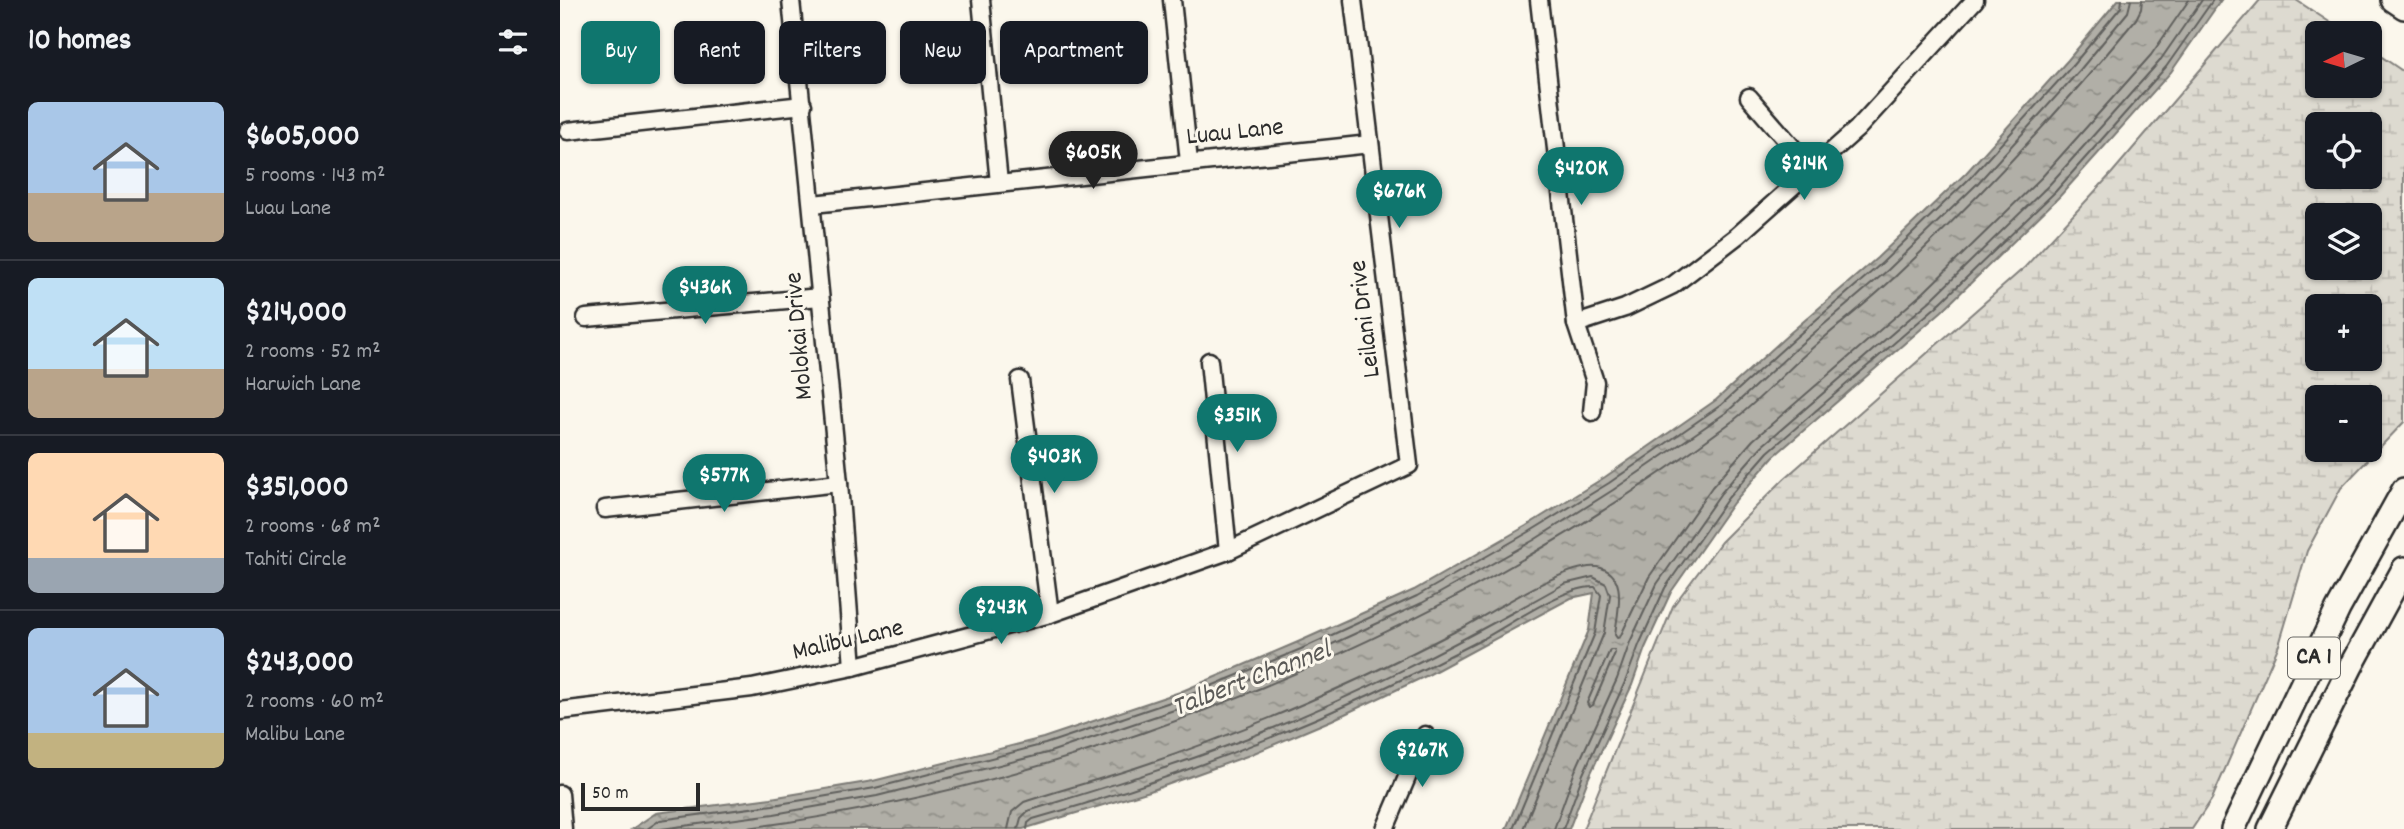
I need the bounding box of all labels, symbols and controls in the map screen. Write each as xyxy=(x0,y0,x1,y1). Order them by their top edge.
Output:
text: 10 homes xyxy=(28,21,131,64)
chip: Buy xyxy=(581,21,660,84)
chip: Rent xyxy=(674,21,765,84)
chip: Filters xyxy=(779,21,886,84)
chip: New xyxy=(900,21,986,84)
chip: Apartment xyxy=(1000,21,1148,84)
north arrow xyxy=(2305,21,2382,98)
map controls xyxy=(2305,21,2382,462)
icon: filters xyxy=(494,23,532,61)
street label: Luau Lane xyxy=(1185,110,1285,156)
button: locate xyxy=(2305,112,2382,189)
text: $605,000 xyxy=(245,117,360,160)
icon: home xyxy=(84,130,168,214)
pin: $605K xyxy=(1044,132,1142,191)
text: $605K xyxy=(1065,137,1121,170)
pin: $214K xyxy=(1755,142,1853,202)
pin: $420K xyxy=(1532,148,1630,207)
text: $214K xyxy=(1781,148,1827,181)
text: $420K xyxy=(1554,153,1608,186)
text: 5 rooms · 143 m² xyxy=(245,160,385,193)
pin: $676K xyxy=(1350,170,1448,230)
text: $676K xyxy=(1372,176,1426,209)
text: Luau Lane xyxy=(245,193,331,226)
button: layers xyxy=(2305,203,2382,280)
street label: Leilani Drive xyxy=(1340,258,1392,380)
pin: $436K xyxy=(656,266,754,326)
street label: Molokai Drive xyxy=(776,271,824,401)
text: $436K xyxy=(678,272,732,305)
text: $214,000 xyxy=(245,293,347,336)
button: + xyxy=(2305,294,2382,371)
icon: home xyxy=(84,306,168,390)
text: 2 rooms · 52 m² xyxy=(245,336,381,369)
text: Harwich Lane xyxy=(245,369,361,402)
button: − xyxy=(2305,385,2382,462)
pin: $351K xyxy=(1188,394,1286,454)
text: $351K xyxy=(1213,400,1261,433)
pin: $403K xyxy=(1005,435,1103,495)
text: $403K xyxy=(1027,441,1081,474)
pin: $577K xyxy=(675,454,773,514)
text: $577K xyxy=(699,460,749,493)
text: $351,000 xyxy=(245,468,349,511)
icon: home xyxy=(84,481,168,565)
text: 2 rooms · 68 m² xyxy=(245,511,381,544)
text: Tahiti Circle xyxy=(245,544,347,577)
pin: $243K xyxy=(952,586,1050,646)
text: $243K xyxy=(975,592,1027,625)
street label: Malibu Lane xyxy=(789,610,907,672)
water label: Talbert Channel xyxy=(1167,632,1339,730)
road number: CA 1 xyxy=(2288,638,2340,678)
text: $243,000 xyxy=(245,643,354,686)
icon: home xyxy=(84,656,168,740)
text: 2 rooms · 60 m² xyxy=(245,686,384,719)
text: Malibu Lane xyxy=(245,719,345,752)
pin: $267K xyxy=(1373,730,1471,789)
text: $267K xyxy=(1396,735,1448,768)
scale bar xyxy=(581,780,700,812)
text: 50 m xyxy=(592,781,629,808)

